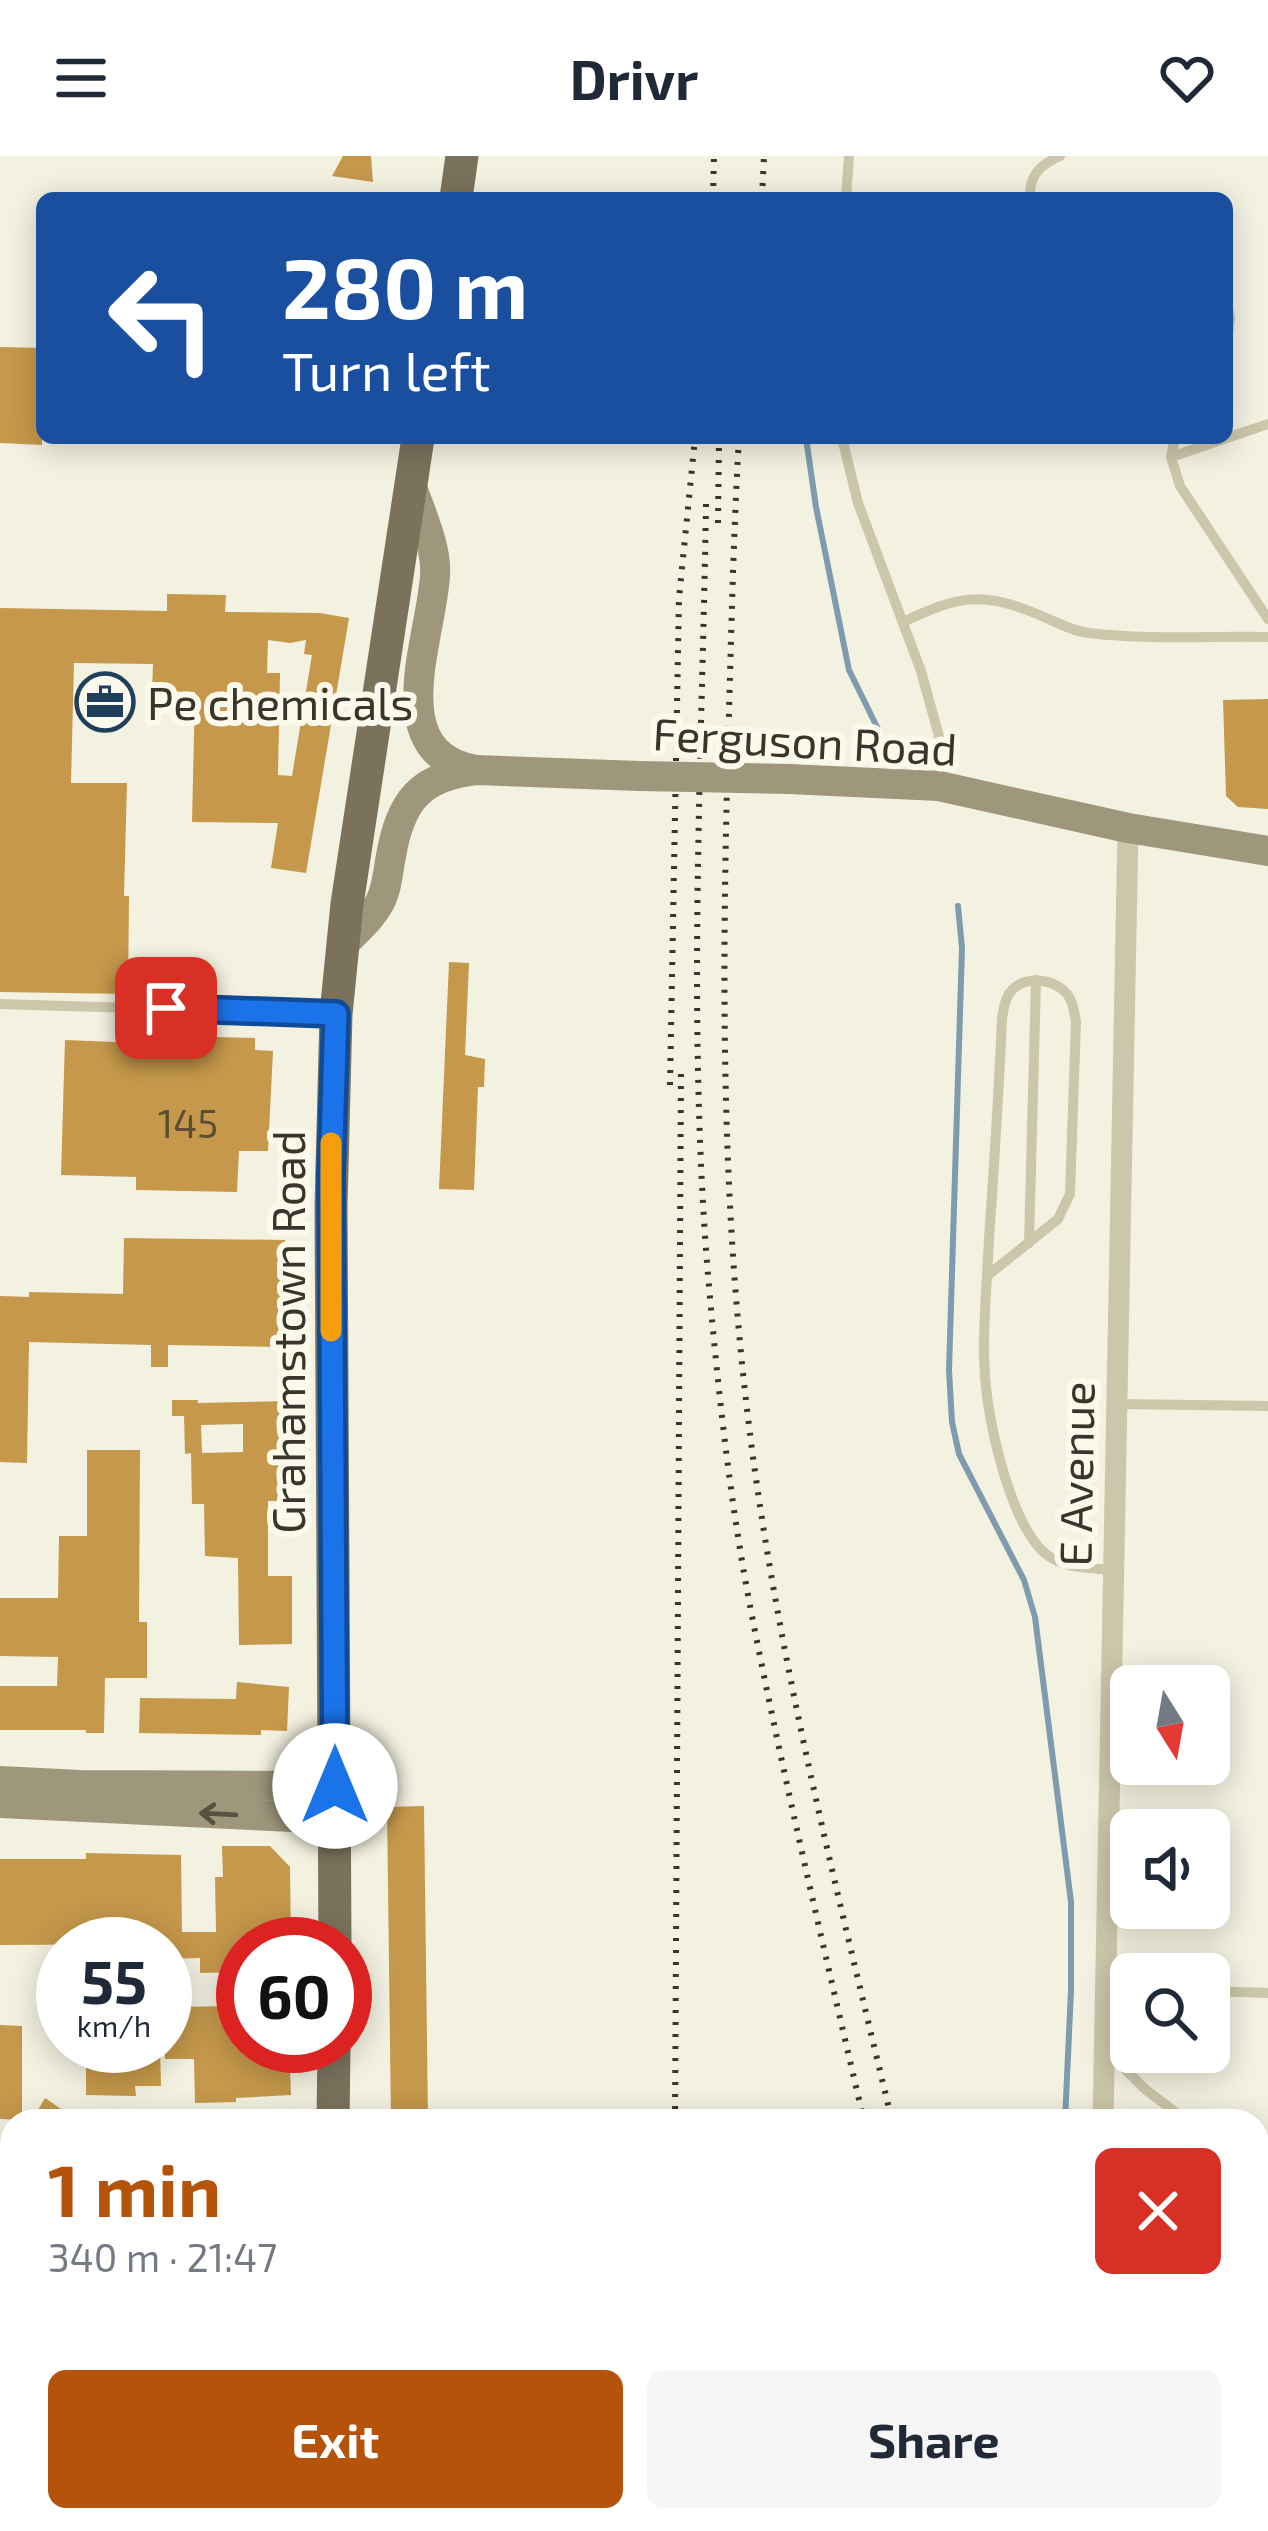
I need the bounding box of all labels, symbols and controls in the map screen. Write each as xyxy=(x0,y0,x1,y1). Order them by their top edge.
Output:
icon: menu xyxy=(48,45,114,111)
icon: heart xyxy=(1154,45,1220,111)
text: Drivr xyxy=(570,46,698,111)
text: 280 m xyxy=(282,235,528,336)
icon: left xyxy=(84,240,240,396)
text: Turn left xyxy=(282,337,491,402)
office icon: Pe chemicals xyxy=(74,671,136,733)
place label: Pe chemicals xyxy=(147,675,413,729)
street label: Ferguson Road xyxy=(652,705,958,775)
pin xyxy=(115,957,217,1059)
icon: arrive xyxy=(133,975,199,1041)
house number: 145 xyxy=(158,1099,218,1146)
street label: Grahamstown Road xyxy=(260,1130,314,1534)
street label: E Avenue xyxy=(1046,1381,1104,1567)
north arrow xyxy=(1110,1665,1230,1785)
map controls xyxy=(1110,1665,1230,2073)
position arrow xyxy=(272,1723,398,1849)
one-way arrow xyxy=(199,1802,238,1825)
button: sound xyxy=(1110,1809,1230,1929)
speed limit sign: 60 xyxy=(216,1917,372,2073)
text: 55 xyxy=(81,1944,147,2016)
button: search xyxy=(1110,1953,1230,2073)
text: km/h xyxy=(77,2007,151,2043)
text: 1 min xyxy=(48,2145,221,2231)
button: close xyxy=(1095,2148,1221,2274)
text: 340 m · 21:47 xyxy=(48,2233,277,2280)
button: Exit xyxy=(48,2370,623,2508)
button: Share xyxy=(647,2370,1221,2508)

